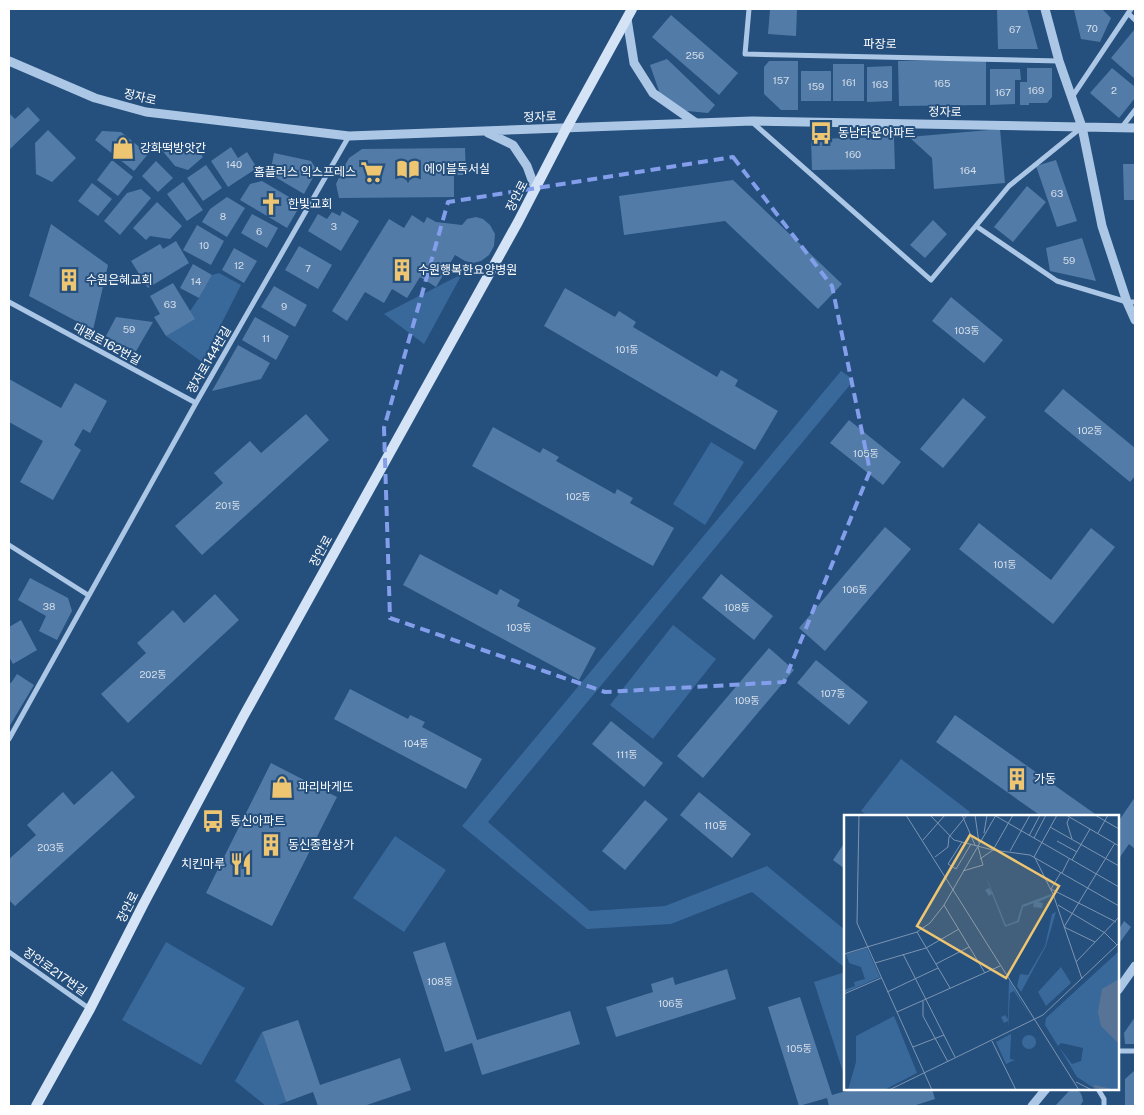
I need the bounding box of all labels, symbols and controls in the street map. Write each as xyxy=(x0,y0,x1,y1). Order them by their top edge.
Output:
house number: 70 xyxy=(1086,22,1098,34)
house number: 67 xyxy=(1009,23,1021,35)
street label: 파장로 xyxy=(863,37,897,51)
house number: 256 xyxy=(686,49,704,61)
house number: 157 xyxy=(773,74,789,86)
house number: 161 xyxy=(842,76,856,88)
house number: 165 xyxy=(934,77,950,89)
house number: 163 xyxy=(872,78,888,90)
house number: 159 xyxy=(808,80,824,92)
house number: 169 xyxy=(1028,84,1044,96)
house number: 2 xyxy=(1111,84,1117,96)
street label: 정자로 xyxy=(122,86,158,108)
house number: 167 xyxy=(995,86,1011,98)
street label: 정자로 xyxy=(928,105,962,119)
street label: 정자로 xyxy=(523,109,557,125)
bus stop icon: 동남타운아파트 xyxy=(808,120,834,146)
place label: 동남타운아파트 xyxy=(838,126,915,140)
shop icon: 강화떡방앗간 xyxy=(110,135,136,161)
place label: 강화떡방앗간 xyxy=(140,141,206,155)
house number: 160 xyxy=(845,148,861,160)
library icon: 에이블독서실 xyxy=(395,156,421,182)
house number: 140 xyxy=(226,158,242,170)
supermarket icon: 홈플러스 익스프레스 xyxy=(359,159,385,185)
place label: 에이블독서실 xyxy=(424,162,490,176)
house number: 164 xyxy=(960,164,976,176)
place label: 홈플러스 익스프레스 xyxy=(254,165,356,179)
street label: 장안로 xyxy=(503,178,531,214)
house number: 63 xyxy=(1051,187,1063,199)
church icon: 한빛교회 xyxy=(258,191,284,217)
place label: 한빛교회 xyxy=(288,197,332,211)
house number: 8 xyxy=(220,210,226,222)
house number: 3 xyxy=(331,220,337,232)
house number: 6 xyxy=(256,225,262,237)
house number: 10 xyxy=(199,239,209,251)
house number: 59 xyxy=(1063,254,1075,266)
building icon: 수원행복한요양병원 xyxy=(389,257,415,283)
house number: 12 xyxy=(234,259,244,271)
house number: 7 xyxy=(305,262,311,274)
place label: 수원행복한요양병원 xyxy=(418,263,517,277)
building icon: 수원은혜교회 xyxy=(56,267,82,293)
place label: 수원은혜교회 xyxy=(86,273,152,287)
house number: 14 xyxy=(191,275,201,287)
house number: 63 xyxy=(164,298,176,310)
house number: 9 xyxy=(281,300,287,312)
street label: 대평로162번길 xyxy=(71,320,143,368)
house number: 59 xyxy=(123,323,135,335)
street label: 정자로144번길 xyxy=(184,324,234,396)
house number: 103동 xyxy=(954,324,980,336)
house number: 11 xyxy=(262,332,270,344)
house number: 101동 xyxy=(615,343,639,355)
house number: 102동 xyxy=(1077,424,1103,436)
house number: 105동 xyxy=(853,447,879,459)
house number: 102동 xyxy=(565,490,591,502)
house number: 201동 xyxy=(215,499,241,511)
street label: 장안로 xyxy=(307,533,335,569)
house number: 101동 xyxy=(993,558,1017,570)
house number: 106동 xyxy=(842,583,868,595)
house number: 38 xyxy=(43,600,55,612)
house number: 108동 xyxy=(724,601,750,613)
house number: 103동 xyxy=(506,621,532,633)
house number: 202동 xyxy=(139,668,167,680)
house number: 107동 xyxy=(820,687,846,699)
house number: 109동 xyxy=(734,694,760,706)
house number: 104동 xyxy=(403,737,429,749)
house number: 111동 xyxy=(616,748,638,760)
building icon: 가동 xyxy=(1004,766,1030,792)
place label: 가동 xyxy=(1034,772,1056,786)
shop icon: 파리바게뜨 xyxy=(269,774,295,800)
place label: 파리바게뜨 xyxy=(298,780,353,794)
bus stop icon: 동신아파트 xyxy=(200,808,226,834)
place label: 동신아파트 xyxy=(230,814,285,828)
inset map xyxy=(844,815,1119,1090)
house number: 110동 xyxy=(704,819,728,831)
building icon: 동신종합상가 xyxy=(258,832,284,858)
place label: 동신종합상가 xyxy=(288,838,354,852)
house number: 203동 xyxy=(37,841,65,853)
restaurant icon: 치킨마루 xyxy=(228,851,254,877)
place label: 치킨마루 xyxy=(181,857,225,871)
street label: 장안로 xyxy=(114,889,142,925)
street label: 장안로217번길 xyxy=(20,945,90,999)
house number: 108동 xyxy=(427,975,453,987)
house number: 106동 xyxy=(658,997,684,1009)
house number: 105동 xyxy=(786,1042,812,1054)

